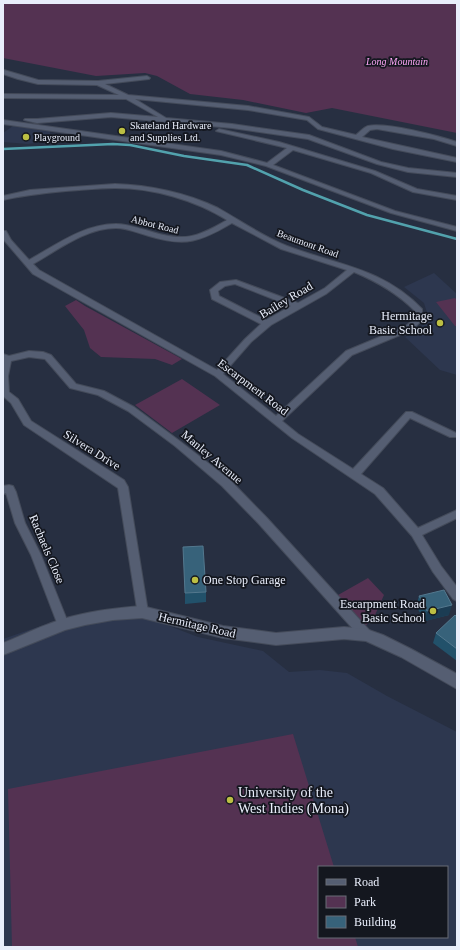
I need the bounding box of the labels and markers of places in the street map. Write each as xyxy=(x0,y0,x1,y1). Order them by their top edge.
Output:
place label: Skateland Hardware and Supplies Ltd. xyxy=(130,120,212,143)
marker: Skateland Hardware and Supplies Ltd. xyxy=(117,126,127,136)
marker: Playground xyxy=(21,132,31,142)
place label: Playground xyxy=(34,132,80,143)
place label: Hermitage Basic School xyxy=(369,309,433,337)
marker: Hermitage Basic School xyxy=(435,318,445,328)
place label: One Stop Garage xyxy=(203,573,286,587)
marker: One Stop Garage xyxy=(190,575,200,585)
place label: Escarpment Road Basic School xyxy=(340,597,426,625)
marker: Escarpment Road Basic School xyxy=(428,606,438,616)
place label: University of the West Indies (Mona) xyxy=(238,785,349,817)
marker: University of the West Indies (Mona) xyxy=(225,795,235,805)

